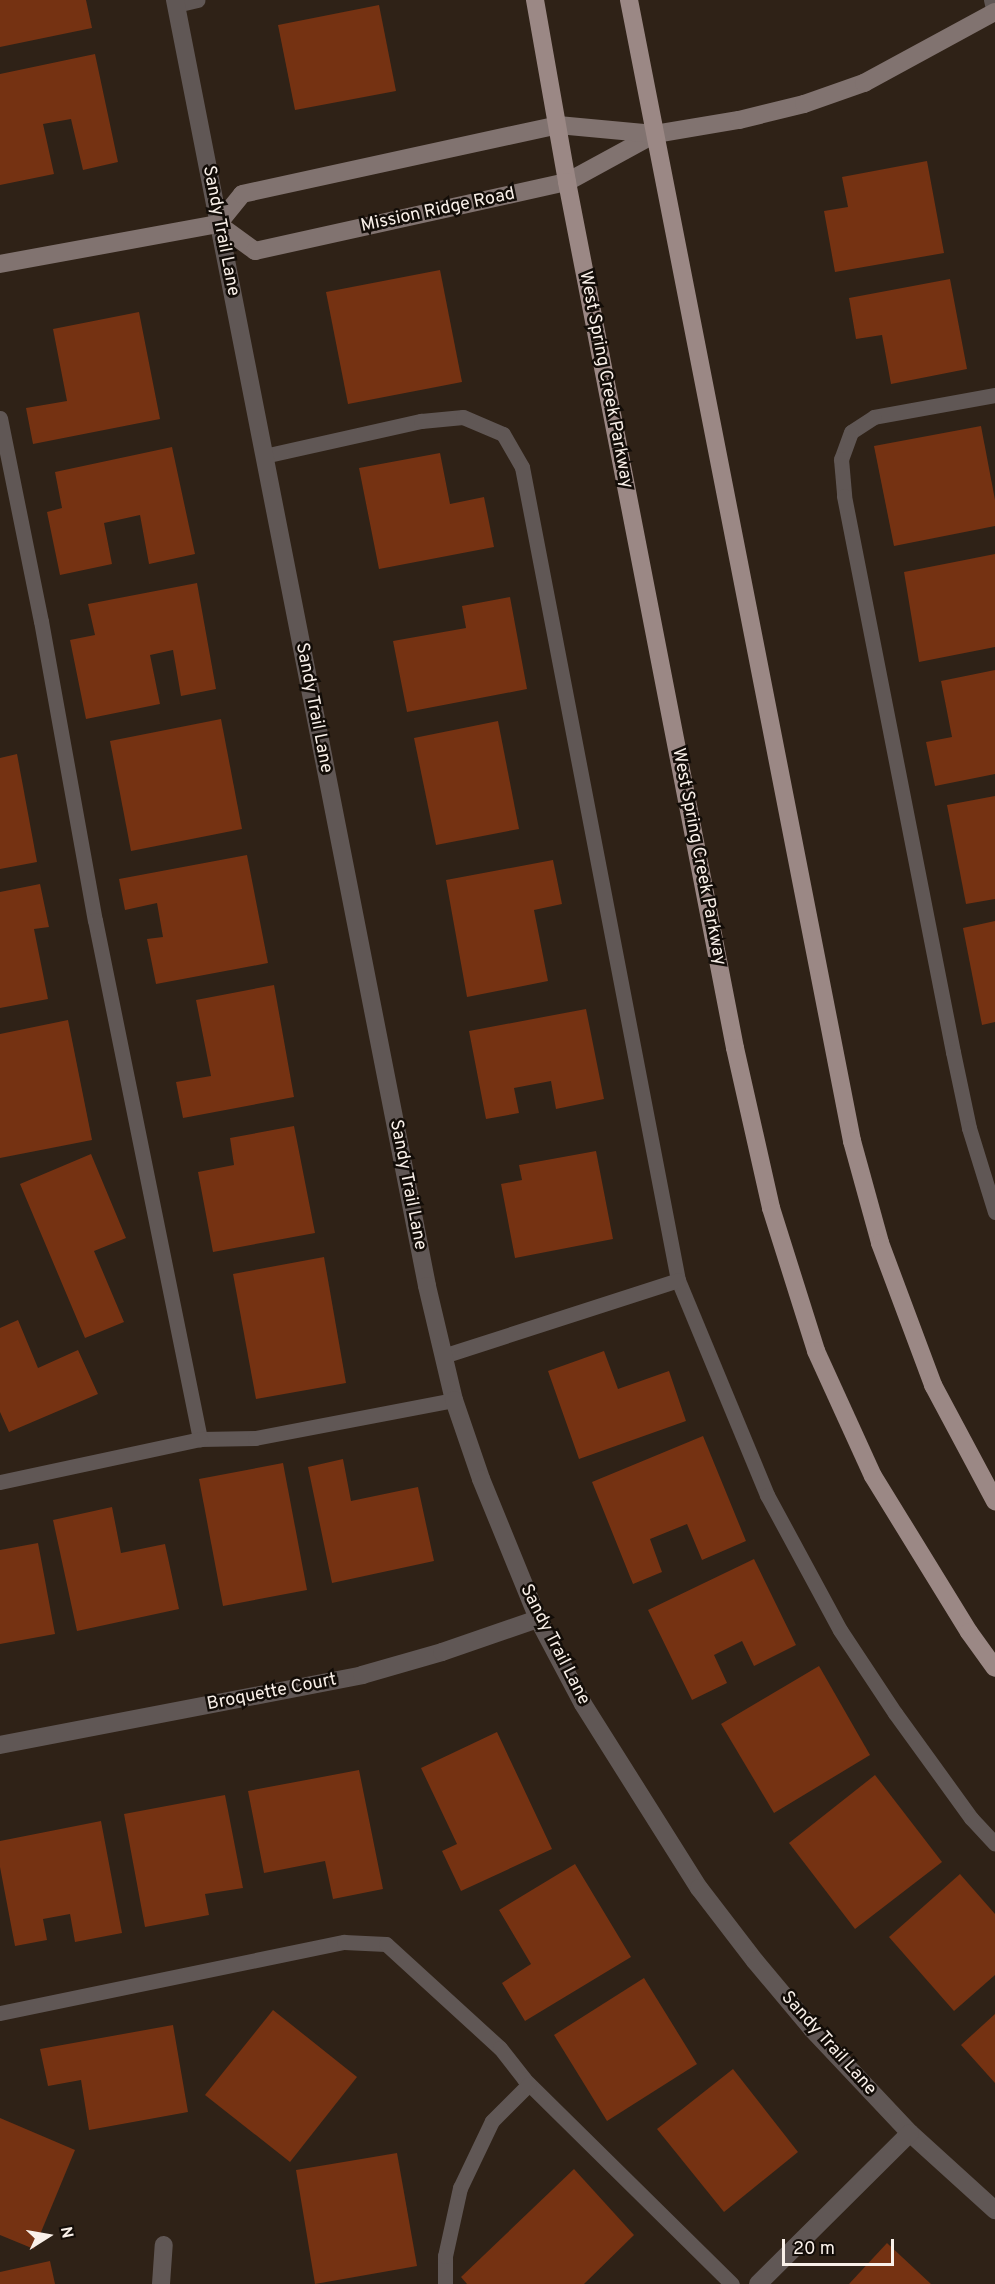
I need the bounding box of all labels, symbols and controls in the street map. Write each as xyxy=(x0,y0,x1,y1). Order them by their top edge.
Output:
street label: Sandy Trail Lane xyxy=(197,164,243,298)
street label: Mission Ridge Road xyxy=(359,184,517,238)
street label: West Spring Creek Parkway xyxy=(573,270,637,490)
street label: Sandy Trail Lane xyxy=(290,641,336,775)
street label: West Spring Creek Parkway xyxy=(666,747,730,967)
street label: Sandy Trail Lane xyxy=(384,1118,430,1252)
street label: Sandy Trail Lane xyxy=(514,1581,594,1709)
street label: Broquette Court xyxy=(205,1670,339,1716)
street label: Sandy Trail Lane xyxy=(775,1987,881,2101)
north arrow xyxy=(18,2206,78,2266)
text: N xyxy=(55,2225,77,2240)
scale bar xyxy=(785,2227,898,2265)
text: 20 m xyxy=(793,2238,835,2261)

